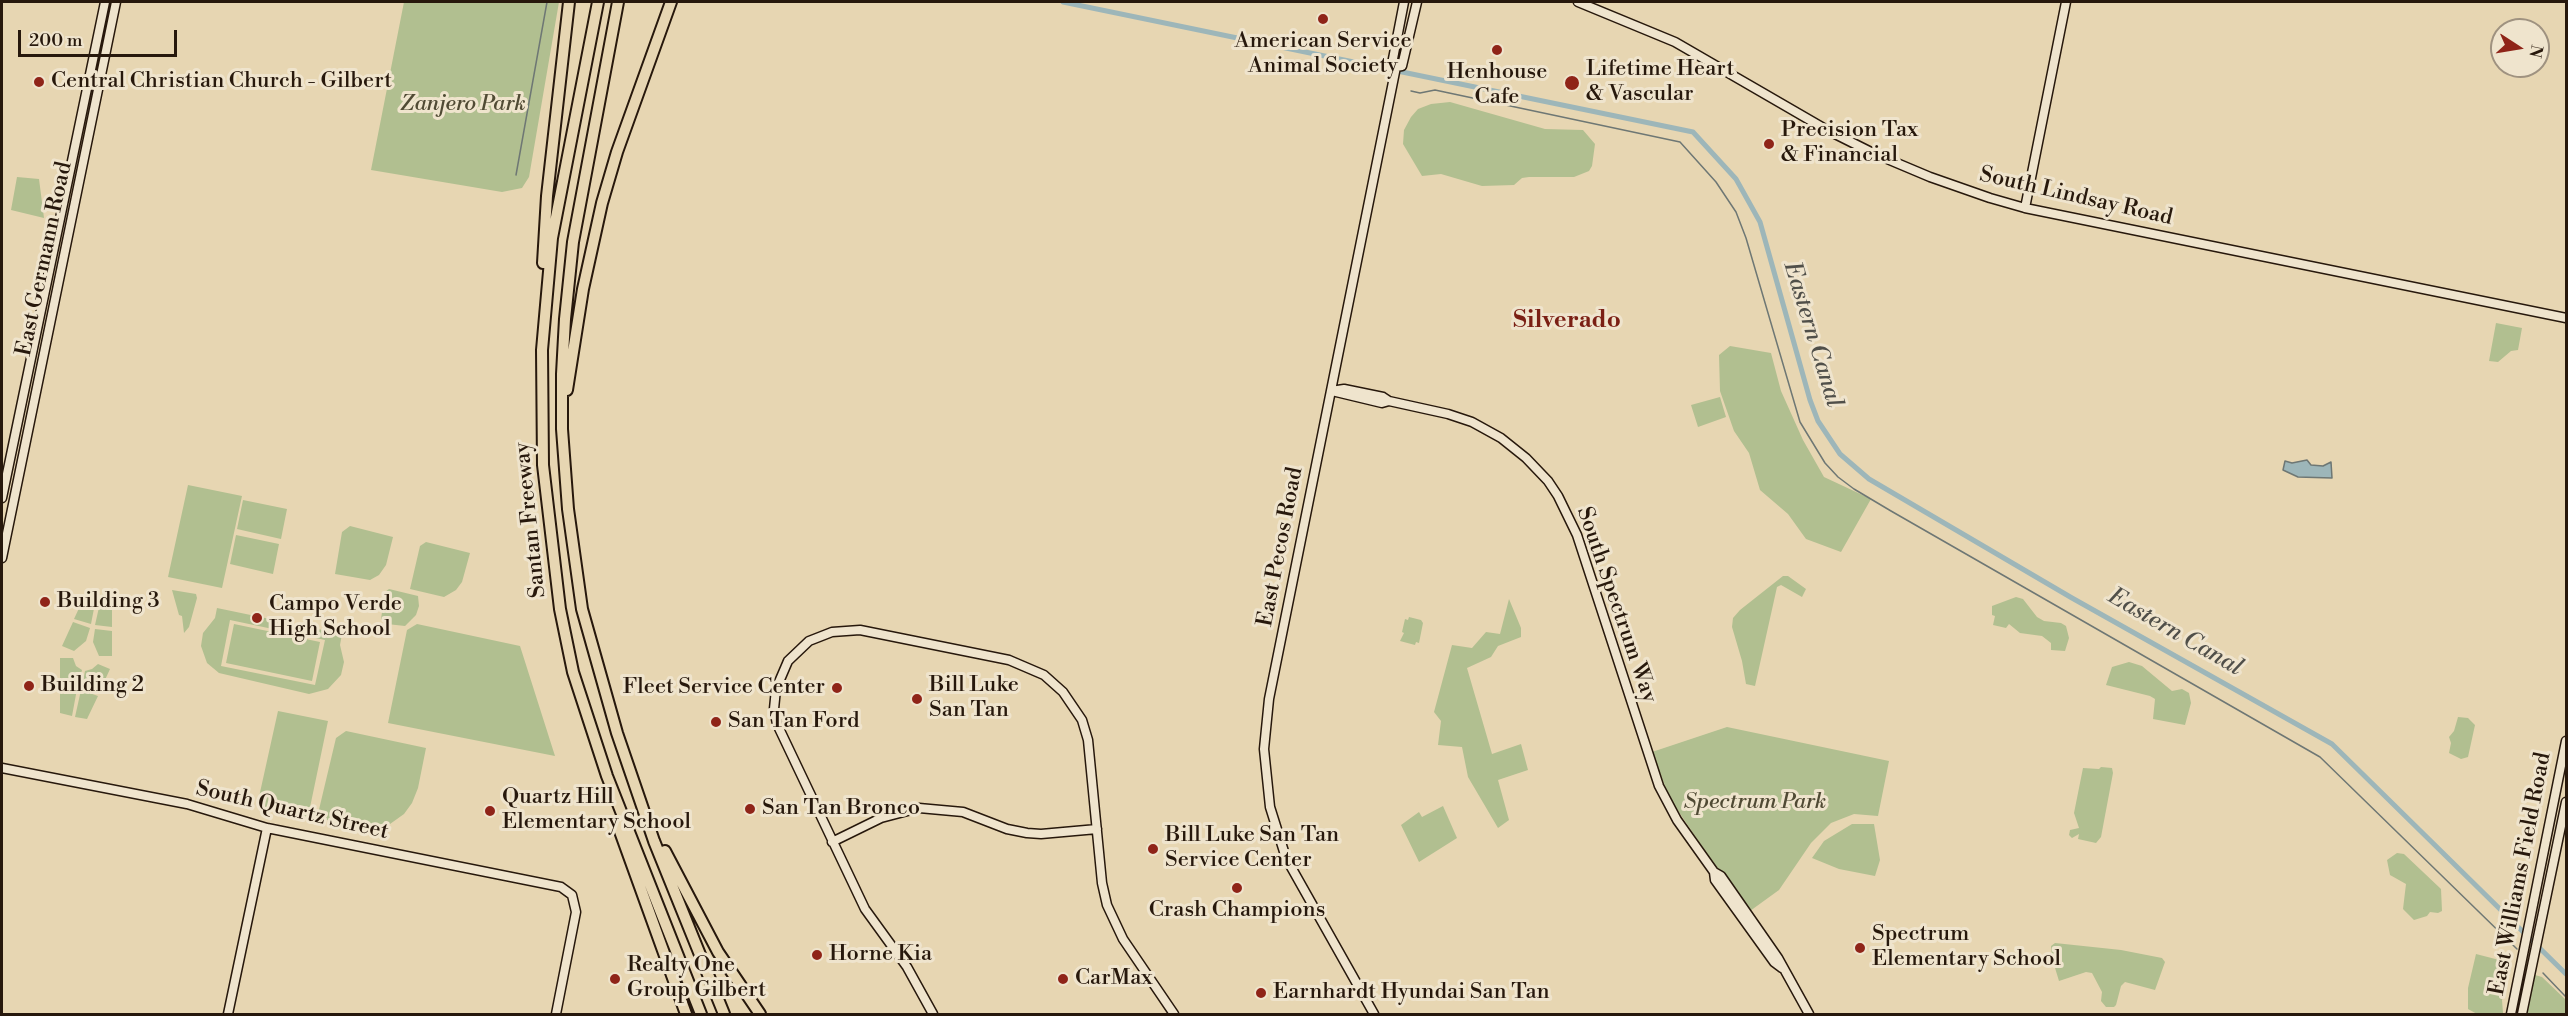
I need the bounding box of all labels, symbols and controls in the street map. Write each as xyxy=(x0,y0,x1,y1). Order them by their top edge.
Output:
marker: American Service Animal Society xyxy=(1316,12,1330,26)
scale bar xyxy=(21,18,180,56)
north arrow xyxy=(2490,18,2550,78)
text: 200 m xyxy=(29,29,83,52)
place label: American Service Animal Society xyxy=(1234,29,1412,80)
marker: Henhouse Cafe xyxy=(1490,43,1504,57)
text: N xyxy=(2525,43,2547,60)
place label: Lifetime Heart & Vascular xyxy=(1586,57,1734,108)
place label: Henhouse Cafe xyxy=(1447,60,1547,112)
place label: Central Christian Church - Gilbert xyxy=(51,69,392,95)
marker: Lifetime Heart & Vascular xyxy=(1563,74,1581,92)
marker: Central Christian Church - Gilbert xyxy=(32,75,46,89)
park label: Zanjero Park xyxy=(400,92,526,118)
place label: Precision Tax & Financial xyxy=(1781,118,1918,170)
marker: Precision Tax & Financial xyxy=(1762,137,1776,151)
street label: East Germann Road xyxy=(12,159,78,359)
street label: South Lindsay Road xyxy=(1977,162,2175,232)
water label: Eastern Canal xyxy=(1776,259,1848,411)
district label: Silverado xyxy=(1513,307,1621,335)
street label: Santan Freeway xyxy=(510,441,552,599)
street label: East Pecos Road xyxy=(1253,465,1309,629)
street label: South Spectrum Way xyxy=(1570,504,1662,706)
water label: Eastern Canal xyxy=(2103,583,2247,683)
place label: Building 3 xyxy=(57,589,160,615)
place label: Campo Verde High School xyxy=(269,592,402,644)
marker: Building 3 xyxy=(38,595,52,609)
marker: Campo Verde High School xyxy=(250,611,264,625)
place label: Building 2 xyxy=(41,673,144,699)
place label: Bill Luke San Tan xyxy=(929,673,1019,724)
place label: Fleet Service Center xyxy=(623,675,825,701)
marker: Building 2 xyxy=(22,679,36,693)
marker: Fleet Service Center xyxy=(830,681,844,695)
marker: Bill Luke San Tan xyxy=(910,692,924,706)
place label: San Tan Ford xyxy=(728,709,859,735)
marker: San Tan Ford xyxy=(709,715,723,729)
street label: East Williams Field Road xyxy=(2484,750,2558,998)
street label: South Quartz Street xyxy=(193,776,391,846)
place label: Quartz Hill Elementary School xyxy=(502,785,691,836)
park label: Spectrum Park xyxy=(1684,790,1826,816)
place label: San Tan Bronco xyxy=(762,796,920,822)
marker: San Tan Bronco xyxy=(743,802,757,816)
marker: Quartz Hill Elementary School xyxy=(483,804,497,818)
place label: Bill Luke San Tan Service Center xyxy=(1165,823,1339,874)
marker: Bill Luke San Tan Service Center xyxy=(1146,842,1160,856)
marker: Crash Champions xyxy=(1230,881,1244,895)
place label: Crash Champions xyxy=(1149,898,1325,924)
place label: Spectrum Elementary School xyxy=(1872,922,2061,974)
marker: Spectrum Elementary School xyxy=(1853,941,1867,955)
place label: Horne Kia xyxy=(829,942,932,968)
marker: Horne Kia xyxy=(810,948,824,962)
place label: Realty One Group Gilbert xyxy=(627,953,766,1004)
place label: CarMax xyxy=(1075,966,1152,992)
marker: Realty One Group Gilbert xyxy=(608,972,622,986)
marker: CarMax xyxy=(1056,972,1070,986)
place label: Earnhardt Hyundai San Tan xyxy=(1273,980,1550,1006)
marker: Earnhardt Hyundai San Tan xyxy=(1254,986,1268,1000)

